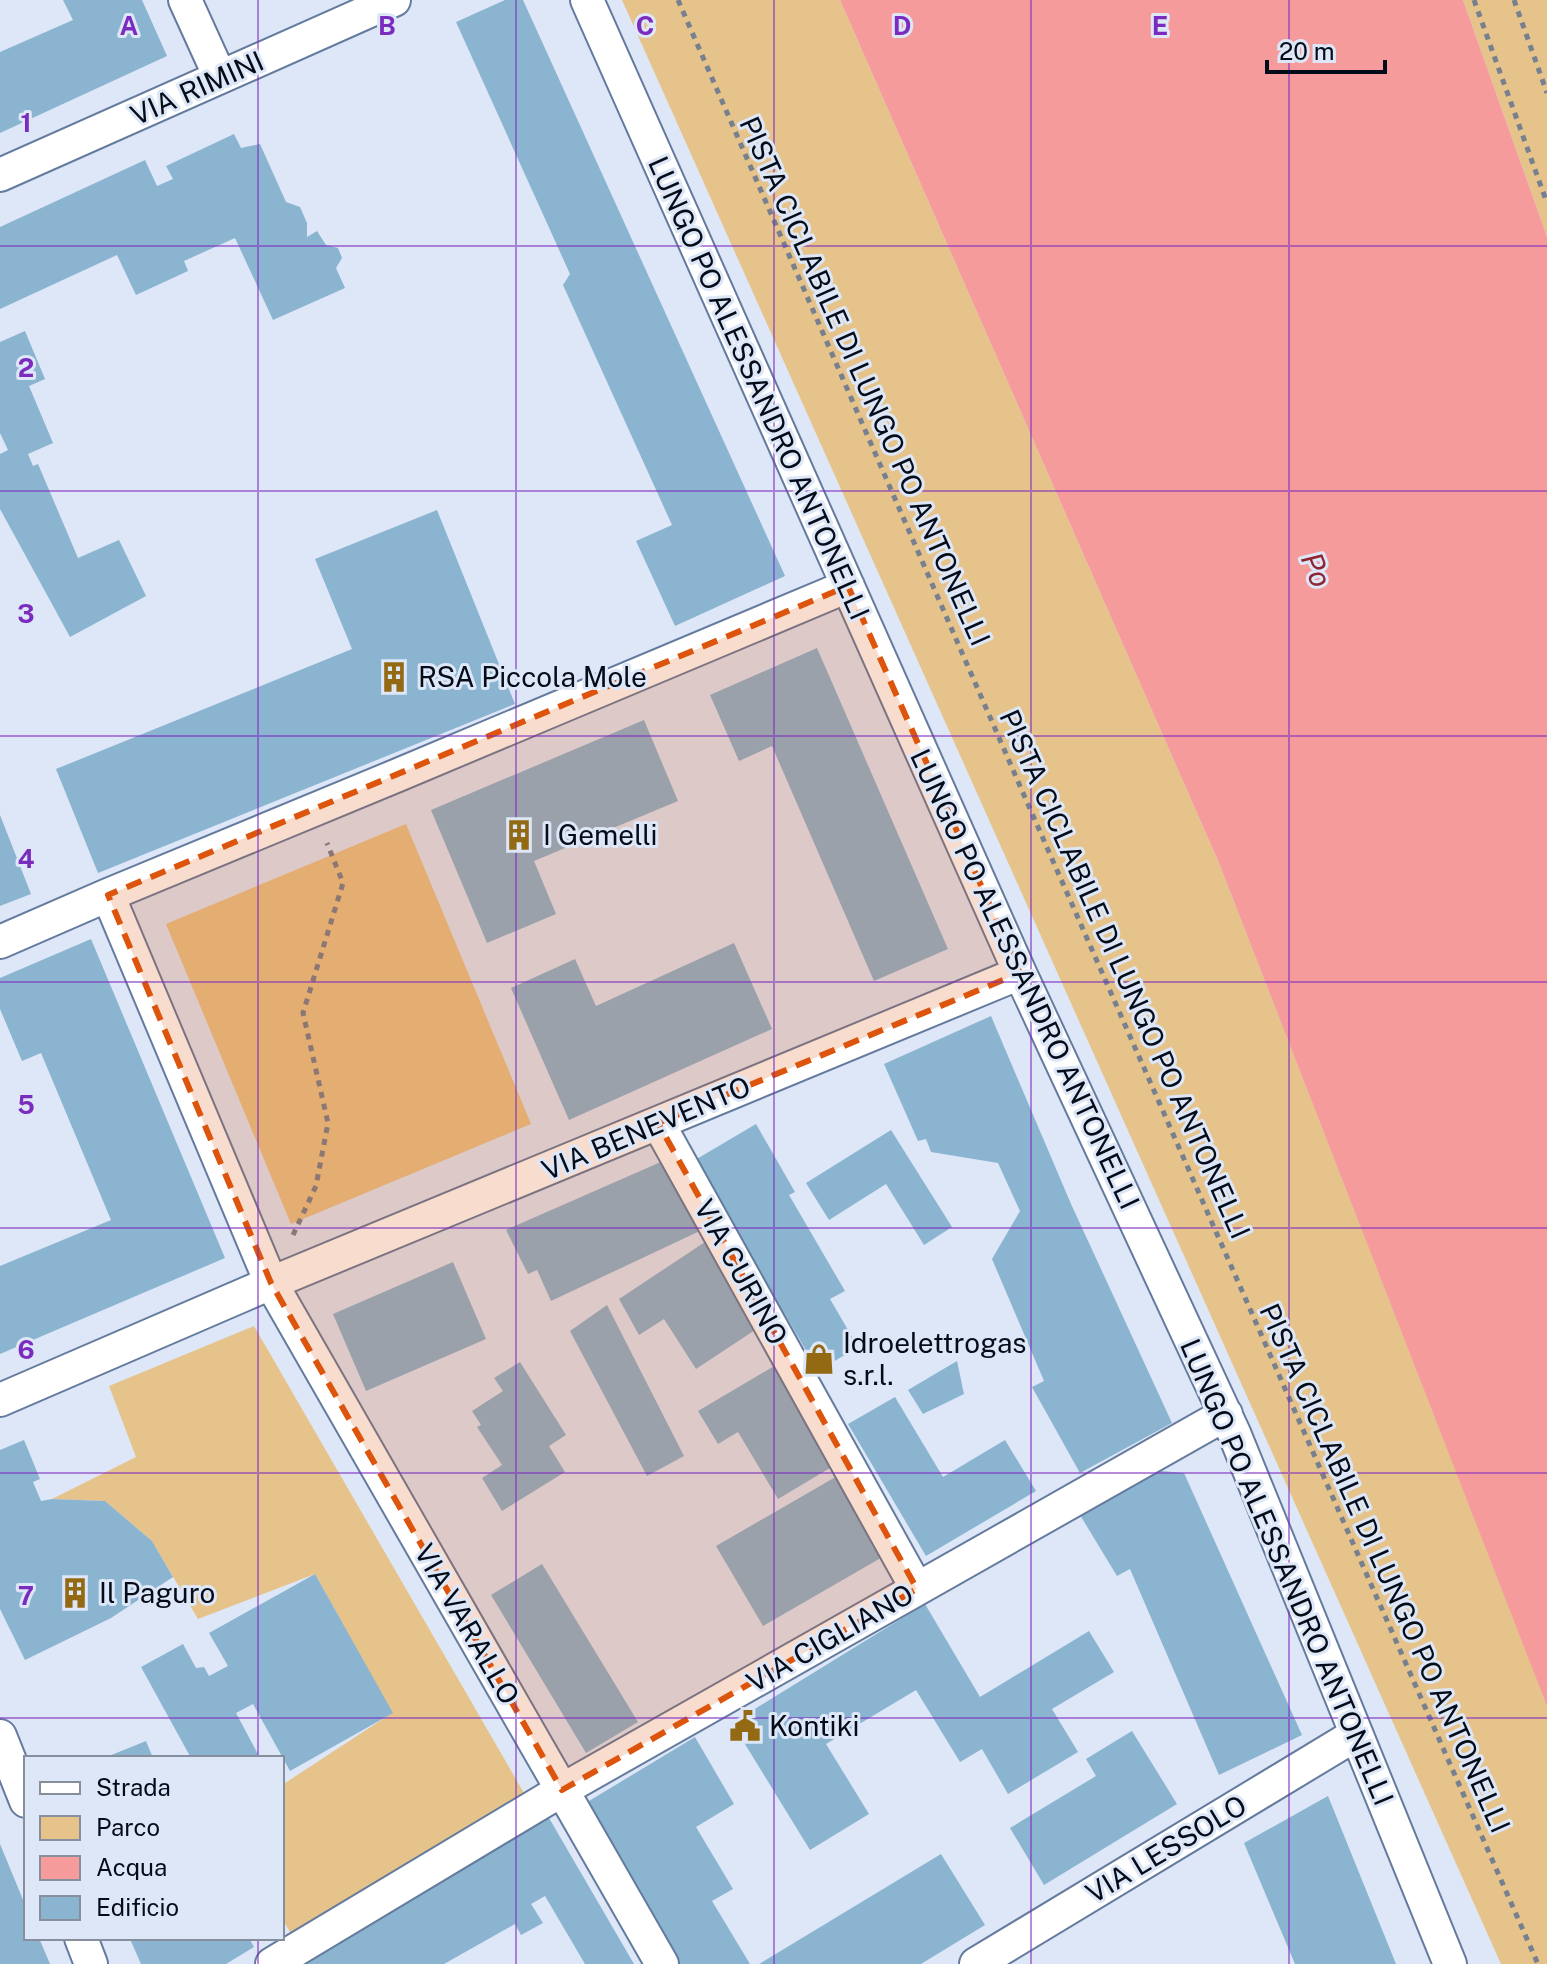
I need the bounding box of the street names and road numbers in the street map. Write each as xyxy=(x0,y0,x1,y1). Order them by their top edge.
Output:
street label: VIA RIMINI xyxy=(125,44,268,132)
street label: PISTA CICLABILE DI LUNGO PO ANTONELLI xyxy=(733,111,998,650)
street label: LUNGO PO ALESSANDRO ANTONELLI xyxy=(642,151,877,624)
street label: PISTA CICLABILE DI LUNGO PO ANTONELLI xyxy=(993,704,1258,1243)
street label: LUNGO PO ALESSANDRO ANTONELLI xyxy=(904,744,1147,1214)
street label: VIA BENEVENTO xyxy=(537,1069,755,1186)
street label: VIA CURINO xyxy=(688,1193,795,1350)
street label: PISTA CICLABILE DI LUNGO PO ANTONELLI xyxy=(1253,1298,1518,1837)
street label: LUNGO PO ALESSANDRO ANTONELLI xyxy=(1174,1334,1401,1810)
street label: VIA VARALLO xyxy=(408,1538,527,1710)
street label: VIA CIGLIANO xyxy=(741,1577,919,1699)
street label: VIA LESSOLO xyxy=(1080,1788,1252,1909)

